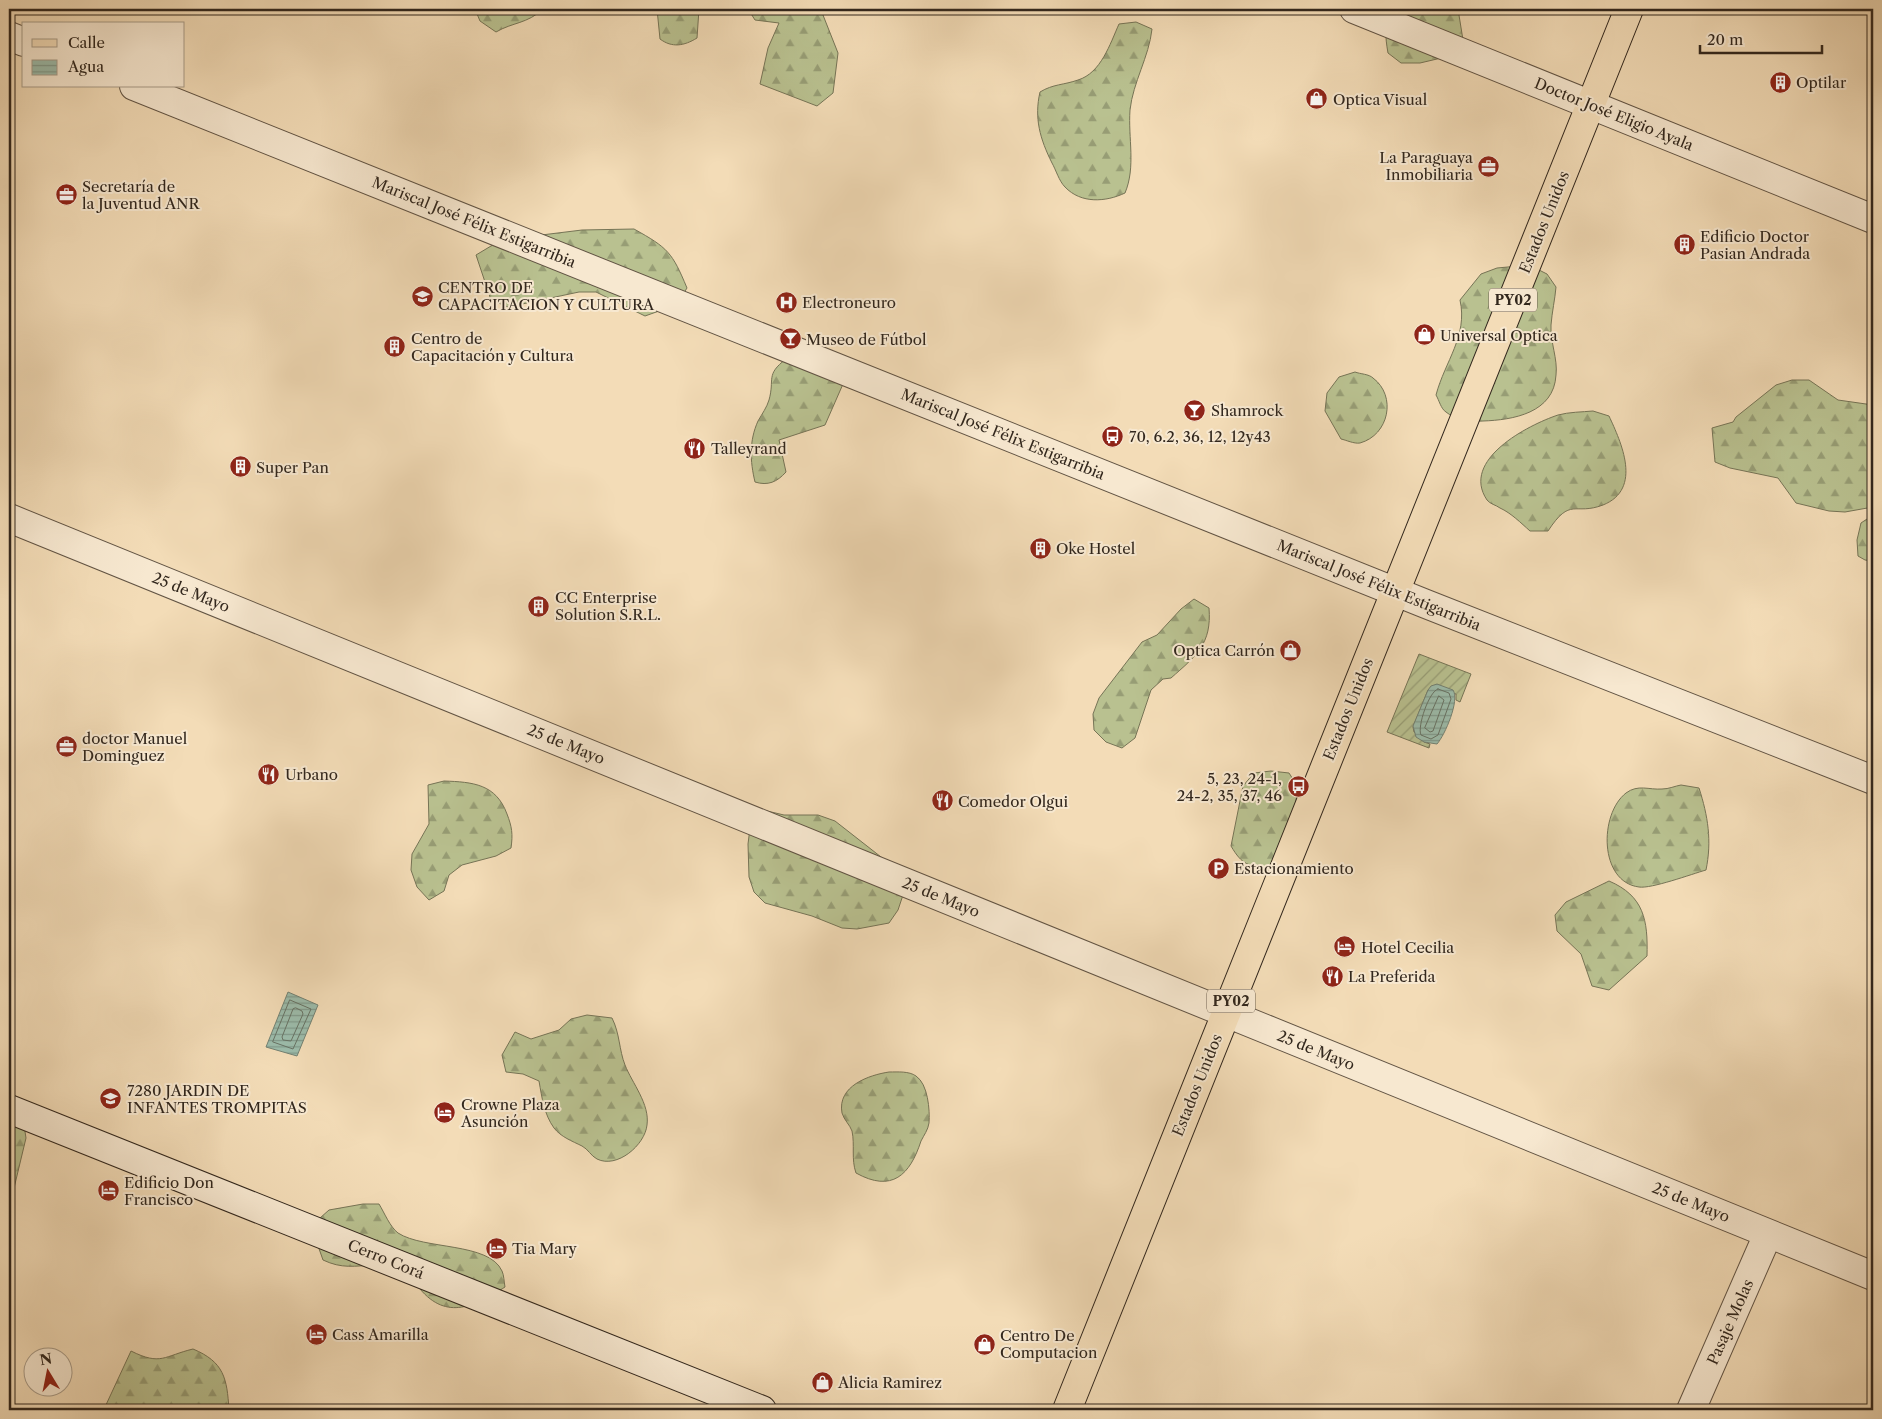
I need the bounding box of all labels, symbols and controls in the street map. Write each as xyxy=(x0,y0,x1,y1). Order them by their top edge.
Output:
legend xyxy=(22,22,185,88)
scale bar xyxy=(1700,22,1822,54)
text: 20 m xyxy=(1707,30,1743,49)
text: Calle xyxy=(68,33,105,52)
text: Agua xyxy=(67,57,104,76)
building icon: Optilar xyxy=(1768,70,1792,94)
street label: Doctor José Eligio Ayala xyxy=(1532,73,1696,155)
place label: Optilar xyxy=(1796,73,1847,92)
shop icon: Optica Visual xyxy=(1305,87,1329,111)
place label: Optica Visual xyxy=(1333,90,1428,109)
place label: La Paraguaya Inmobiliaria xyxy=(1379,148,1473,184)
office icon: La Paraguaya Inmobiliaria xyxy=(1477,154,1501,178)
street label: Estados Unidos xyxy=(1515,168,1573,276)
street label: Mariscal José Félix Estigarribia xyxy=(369,172,579,272)
place label: Secretaría de la Juventud ANR xyxy=(82,177,200,213)
office icon: Secretaría de la Juventud ANR xyxy=(54,183,78,207)
place label: Edificio Doctor Pasian Andrada xyxy=(1700,227,1810,263)
building icon: Edificio Doctor Pasian Andrada xyxy=(1672,233,1696,257)
place label: CENTRO DE CAPACITACION Y CULTURA xyxy=(438,278,655,314)
school or university icon: CENTRO DE CAPACITACION Y CULTURA xyxy=(410,284,434,308)
road number: PY02 xyxy=(1489,288,1537,312)
hospital icon: Electroneuro xyxy=(774,290,798,314)
place label: Electroneuro xyxy=(802,293,896,312)
shop icon: Universal Optica xyxy=(1412,323,1436,347)
place label: Universal Optica xyxy=(1440,326,1558,345)
bar icon: Museo de Fútbol xyxy=(778,327,802,351)
place label: Centro de Capacitación y Cultura xyxy=(411,329,574,365)
place label: Museo de Fútbol xyxy=(806,330,927,349)
building icon: Centro de Capacitación y Cultura xyxy=(383,335,407,359)
street label: Mariscal José Félix Estigarribia xyxy=(898,384,1108,484)
bar icon: Shamrock xyxy=(1183,398,1207,422)
place label: Shamrock xyxy=(1211,401,1284,420)
bus stop icon: 70, 6.2, 36, 12, 12y43 xyxy=(1101,424,1125,448)
place label: 70, 6.2, 36, 12, 12y43 xyxy=(1129,427,1271,446)
restaurant icon: Talleyrand xyxy=(683,436,707,460)
place label: Talleyrand xyxy=(711,439,787,458)
building icon: Super Pan xyxy=(228,455,252,479)
place label: Super Pan xyxy=(256,458,329,477)
street label: Mariscal José Félix Estigarribia xyxy=(1274,535,1484,635)
building icon: Oke Hostel xyxy=(1028,536,1052,560)
place label: Oke Hostel xyxy=(1056,539,1136,558)
street label: 25 de Mayo xyxy=(149,568,233,616)
place label: CC Enterprise Solution S.R.L. xyxy=(555,588,661,624)
building icon: CC Enterprise Solution S.R.L. xyxy=(527,594,551,618)
shop icon: Optica Carrón xyxy=(1279,638,1303,662)
place label: Optica Carrón xyxy=(1173,641,1276,660)
street label: Estados Unidos xyxy=(1319,655,1377,763)
street label: 25 de Mayo xyxy=(524,720,608,768)
place label: doctor Manuel Dominguez xyxy=(82,729,188,765)
office icon: doctor Manuel Dominguez xyxy=(54,735,78,759)
restaurant icon: Urbano xyxy=(257,762,281,786)
place label: Urbano xyxy=(285,765,338,784)
place label: 5, 23, 24-1, 24-2, 35, 37, 46 xyxy=(1177,769,1282,805)
bus stop icon: 5, 23, 24-1, 24-2, 35, 37, 46 xyxy=(1286,775,1310,799)
restaurant icon: Comedor Olgui xyxy=(930,789,954,813)
place label: Comedor Olgui xyxy=(958,792,1068,811)
parking icon: Estacionamiento xyxy=(1206,856,1230,880)
place label: Estacionamiento xyxy=(1234,859,1354,878)
street label: 25 de Mayo xyxy=(899,873,983,921)
hotel icon: Hotel Cecilia xyxy=(1333,935,1357,959)
place label: Hotel Cecilia xyxy=(1361,938,1454,957)
restaurant icon: La Preferida xyxy=(1320,964,1344,988)
place label: La Preferida xyxy=(1348,967,1436,986)
road number: PY02 xyxy=(1207,989,1255,1012)
street label: 25 de Mayo xyxy=(1274,1026,1358,1074)
street label: Estados Unidos xyxy=(1168,1031,1226,1139)
place label: 7280 JARDIN DE INFANTES TROMPITAS xyxy=(127,1081,307,1117)
school or university icon: 7280 JARDIN DE INFANTES TROMPITAS xyxy=(99,1087,123,1111)
place label: Crowne Plaza Asunción xyxy=(460,1095,560,1131)
hotel icon: Crowne Plaza Asunción xyxy=(433,1101,457,1125)
place label: Edificio Don Francisco xyxy=(124,1173,214,1209)
street label: 25 de Mayo xyxy=(1649,1178,1733,1226)
hotel icon: Edificio Don Francisco xyxy=(96,1179,120,1203)
street label: Cerro Corá xyxy=(345,1235,427,1283)
hotel icon: Tia Mary xyxy=(484,1236,508,1260)
place label: Tia Mary xyxy=(512,1239,578,1258)
street label: Pasaje Molas xyxy=(1703,1276,1757,1368)
hotel icon: Cass Amarilla xyxy=(304,1322,328,1346)
place label: Cass Amarilla xyxy=(332,1325,429,1344)
place label: Centro De Computacion xyxy=(1000,1326,1098,1362)
shop icon: Centro De Computacion xyxy=(972,1332,996,1356)
north arrow xyxy=(22,1346,72,1396)
text: N xyxy=(38,1349,53,1369)
shop icon: Alicia Ramirez xyxy=(810,1370,834,1394)
place label: Alicia Ramirez xyxy=(837,1373,942,1392)

